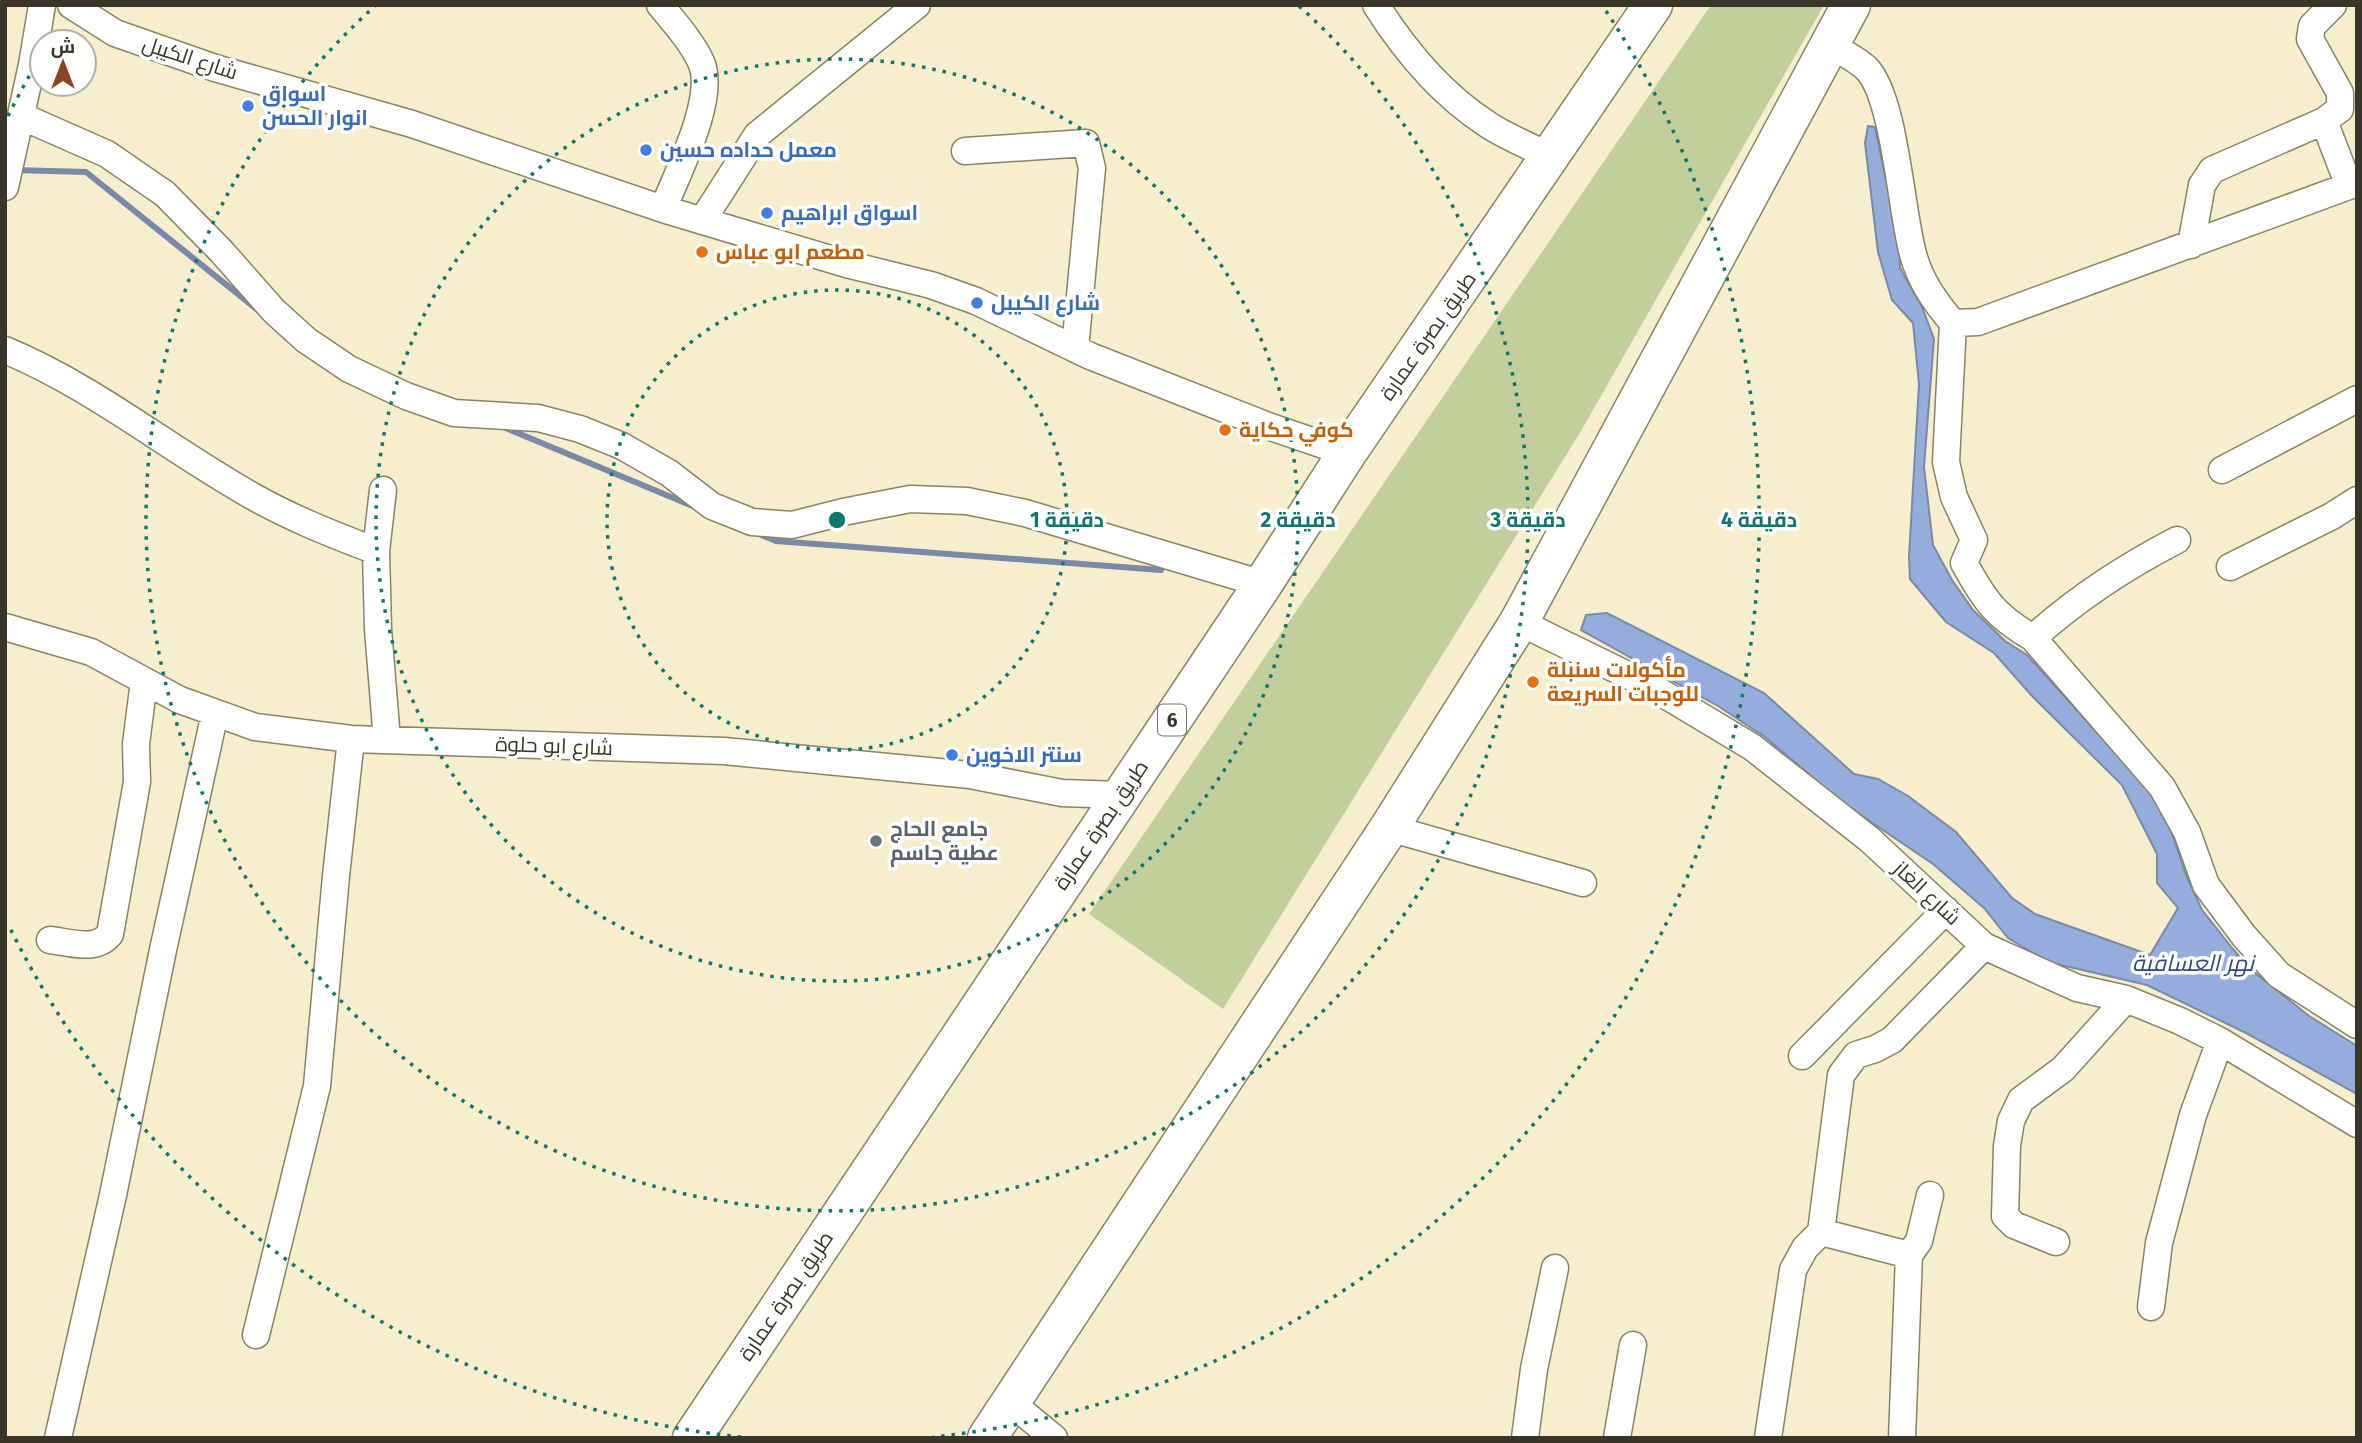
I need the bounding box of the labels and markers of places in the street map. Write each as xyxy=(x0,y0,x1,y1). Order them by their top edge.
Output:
place label: اسواق انوار الحسن xyxy=(262,81,368,131)
marker: اسواق انوار الحسن xyxy=(240,98,256,114)
place label: معمل حداده حسين xyxy=(660,137,837,163)
marker: معمل حداده حسين xyxy=(638,142,654,158)
place label: اسواق ابراهيم xyxy=(781,200,918,227)
marker: اسواق ابراهيم xyxy=(759,205,775,221)
place label: مطعم ابو عباس xyxy=(716,239,865,266)
marker: مطعم ابو عباس xyxy=(694,244,710,260)
place label: شارع الكيبل xyxy=(991,290,1100,317)
marker: شارع الكيبل xyxy=(969,295,985,311)
place label: كوفي حكاية xyxy=(1239,417,1354,447)
marker: كوفي حكاية xyxy=(1217,422,1233,438)
centre of rings xyxy=(825,508,849,532)
place label: مأكولات سنبلة للوجبات السريعة xyxy=(1547,656,1699,707)
marker: مأكولات سنبلة للوجبات السريعة xyxy=(1525,674,1541,690)
place label: سنتر الاخوين xyxy=(966,742,1082,768)
marker: سنتر الاخوين xyxy=(944,747,960,763)
place label: جامع الحاج عطية جاسم xyxy=(890,816,999,867)
marker: جامع الحاج عطية جاسم xyxy=(868,833,884,849)

